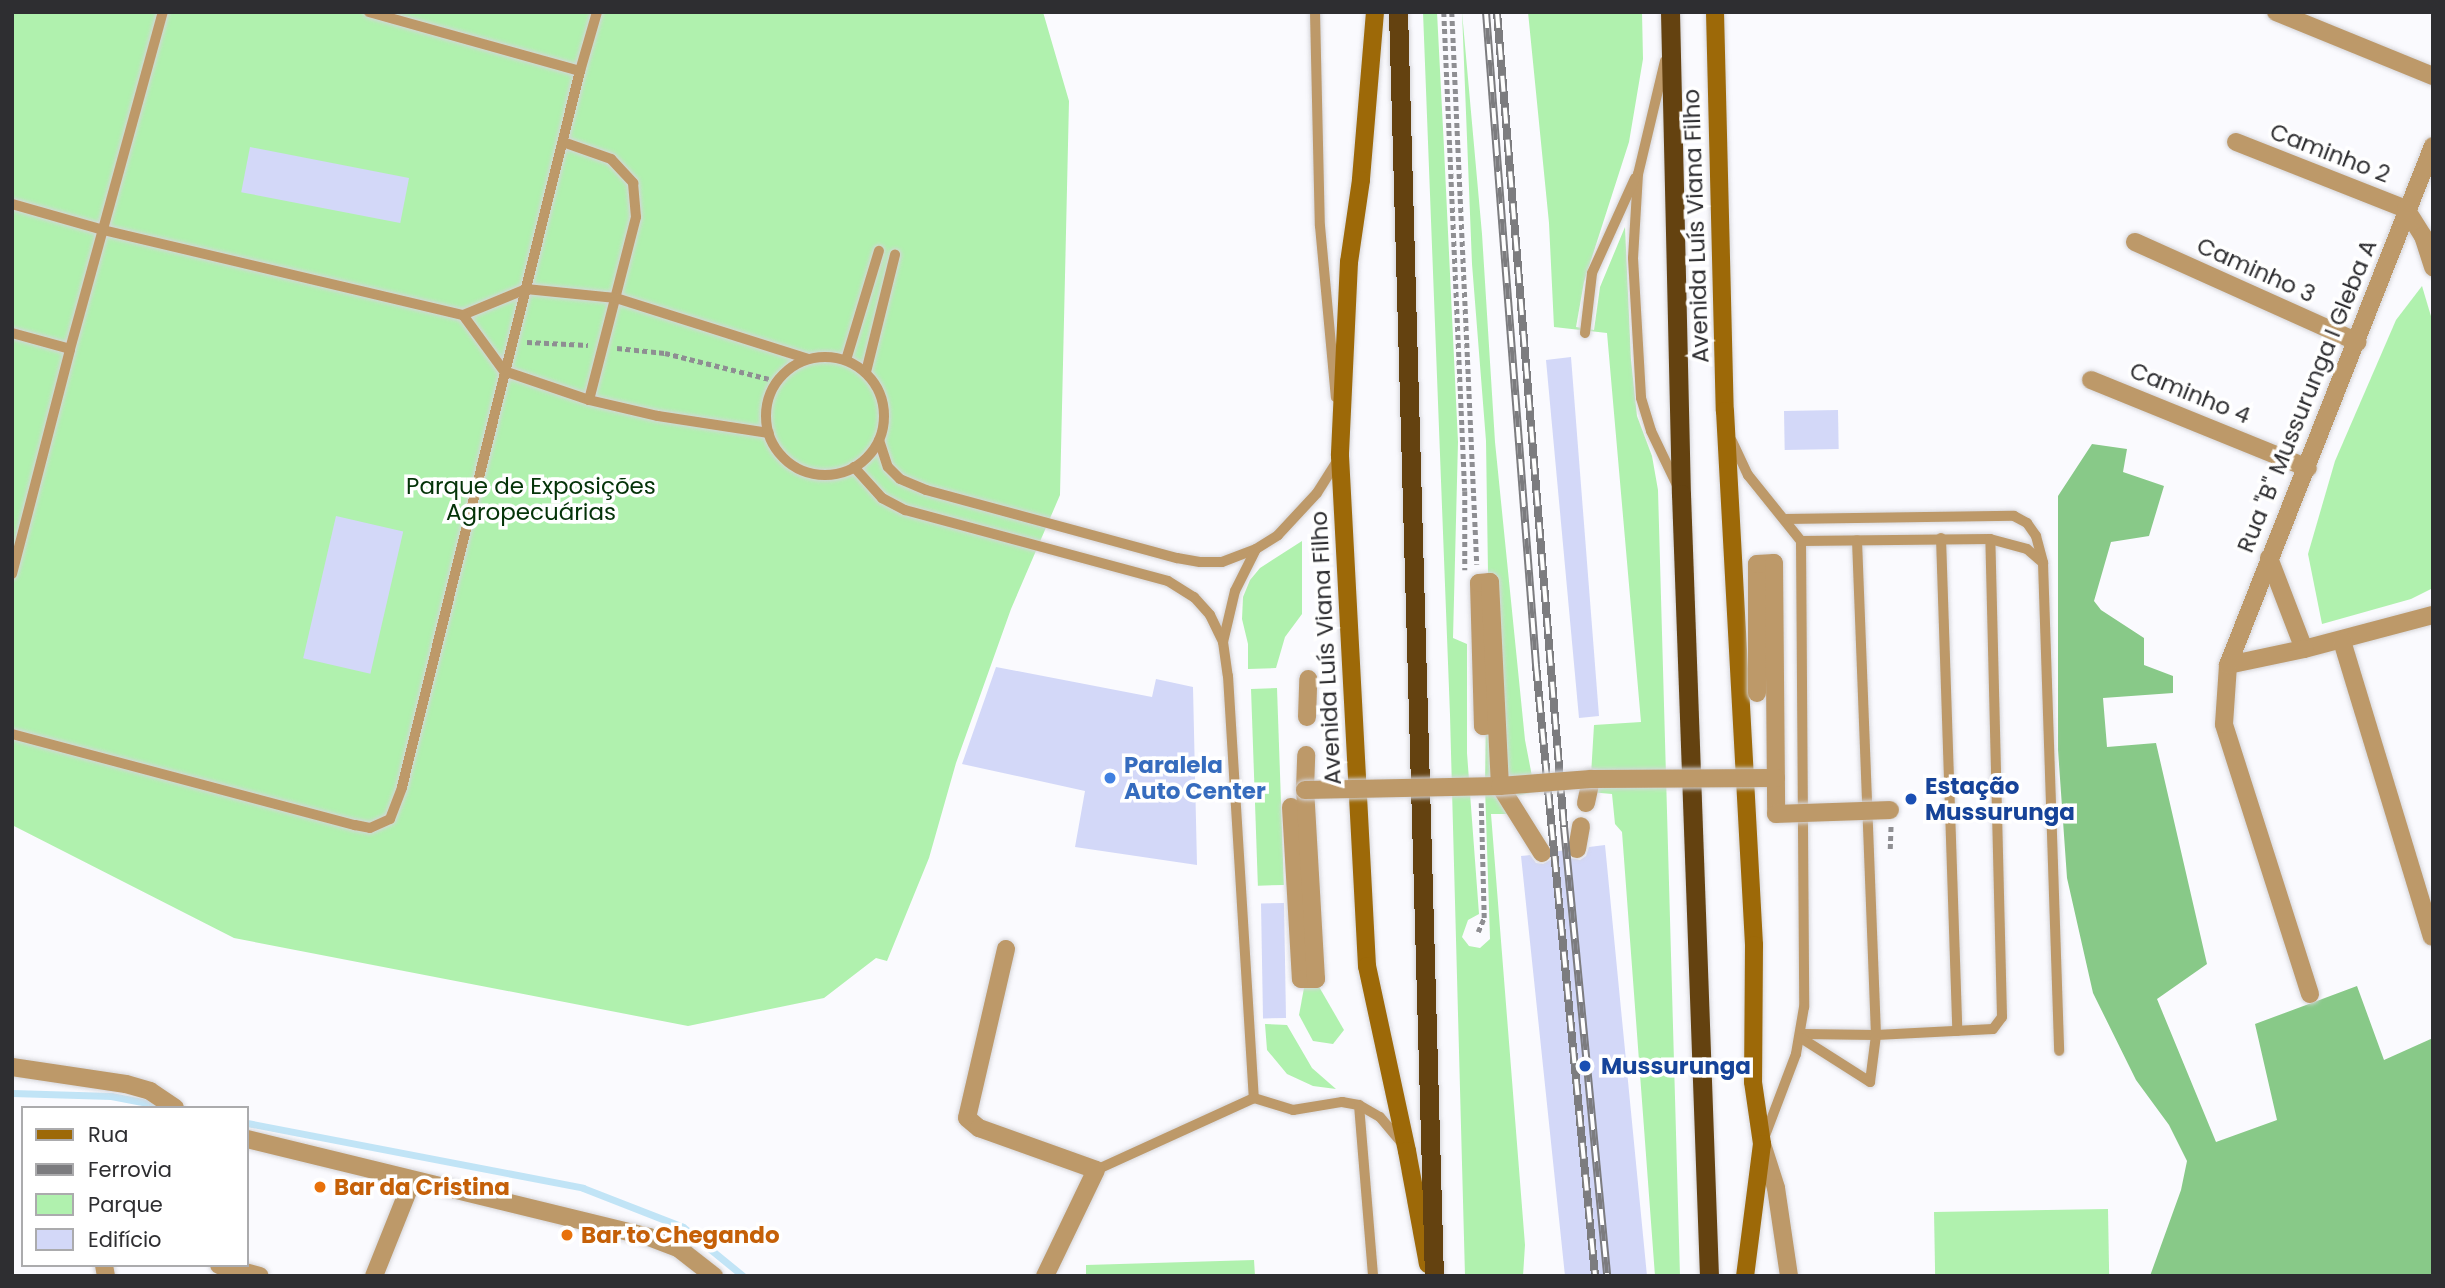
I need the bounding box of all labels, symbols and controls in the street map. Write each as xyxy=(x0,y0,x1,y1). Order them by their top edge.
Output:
street label: Avenida Luís Viana Filho xyxy=(1677,88,1715,364)
street label: Caminho 2 xyxy=(2266,118,2394,188)
street label: Caminho 3 xyxy=(2193,232,2319,308)
street label: Rua "B" Mussurunga I Gleba A xyxy=(2231,236,2383,556)
street label: Caminho 4 xyxy=(2126,356,2254,430)
park label: Parque de Exposições Agropecuárias xyxy=(406,472,656,526)
street label: Avenida Luís Viana Filho xyxy=(1305,510,1347,786)
place label: Paralela Auto Center xyxy=(1124,751,1266,805)
marker: Paralela Auto Center xyxy=(1102,770,1118,786)
place label: Estação Mussurunga xyxy=(1925,772,2075,826)
marker: Estação Mussurunga xyxy=(1903,791,1919,807)
place label: Mussurunga xyxy=(1601,1052,1751,1080)
marker: Mussurunga xyxy=(1575,1056,1595,1076)
legend xyxy=(21,1106,248,1267)
text: Rua xyxy=(88,1120,128,1149)
text: Ferrovia xyxy=(88,1155,172,1184)
place label: Bar da Cristina xyxy=(334,1173,510,1201)
marker: Bar da Cristina xyxy=(312,1179,328,1195)
text: Parque xyxy=(88,1190,163,1219)
place label: Bar to Chegando xyxy=(581,1221,780,1249)
text: Edifício xyxy=(88,1225,162,1254)
marker: Bar to Chegando xyxy=(559,1227,575,1243)

